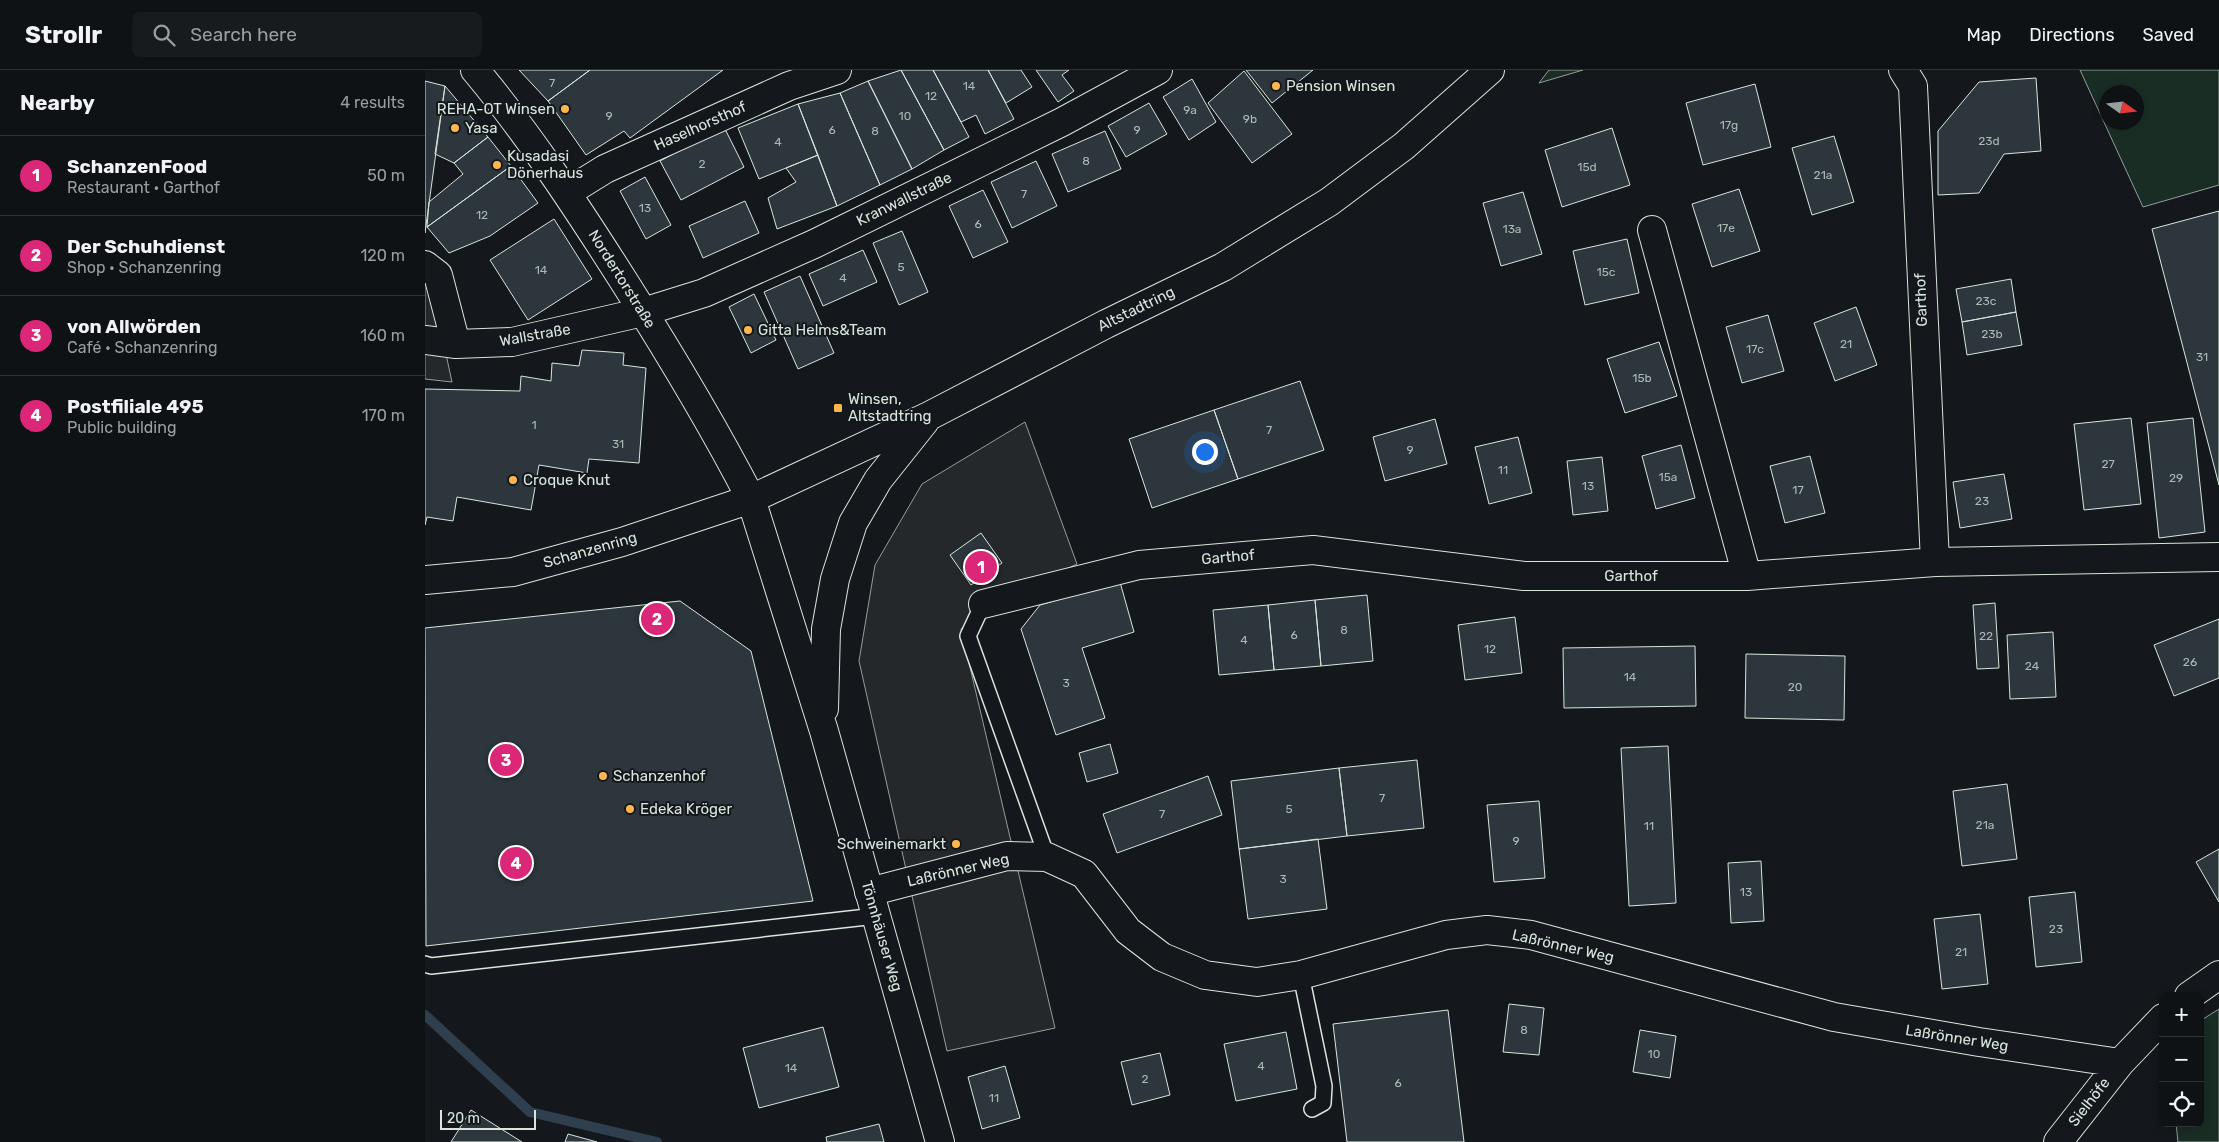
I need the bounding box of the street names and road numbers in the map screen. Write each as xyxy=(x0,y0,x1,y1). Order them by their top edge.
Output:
street label: Haselhorsthof xyxy=(651,98,749,154)
street label: Kranwallstraße xyxy=(853,168,955,230)
street label: Nordertorstraße xyxy=(585,227,659,331)
street label: Garthof xyxy=(1911,273,1931,327)
street label: Altstadtring xyxy=(1095,283,1177,335)
street label: Wallstraße xyxy=(498,320,572,350)
street label: Schanzenring xyxy=(541,528,639,572)
street label: Garthof xyxy=(1201,546,1256,568)
street label: Garthof xyxy=(1604,567,1658,585)
street label: Laßrönner Weg xyxy=(905,850,1011,890)
street label: Tönnhäuser Weg xyxy=(858,879,906,993)
street label: Laßrönner Weg xyxy=(1510,926,1616,966)
street label: Laßrönner Weg xyxy=(1904,1021,2010,1055)
street label: Sielhöfe xyxy=(2064,1074,2114,1130)

